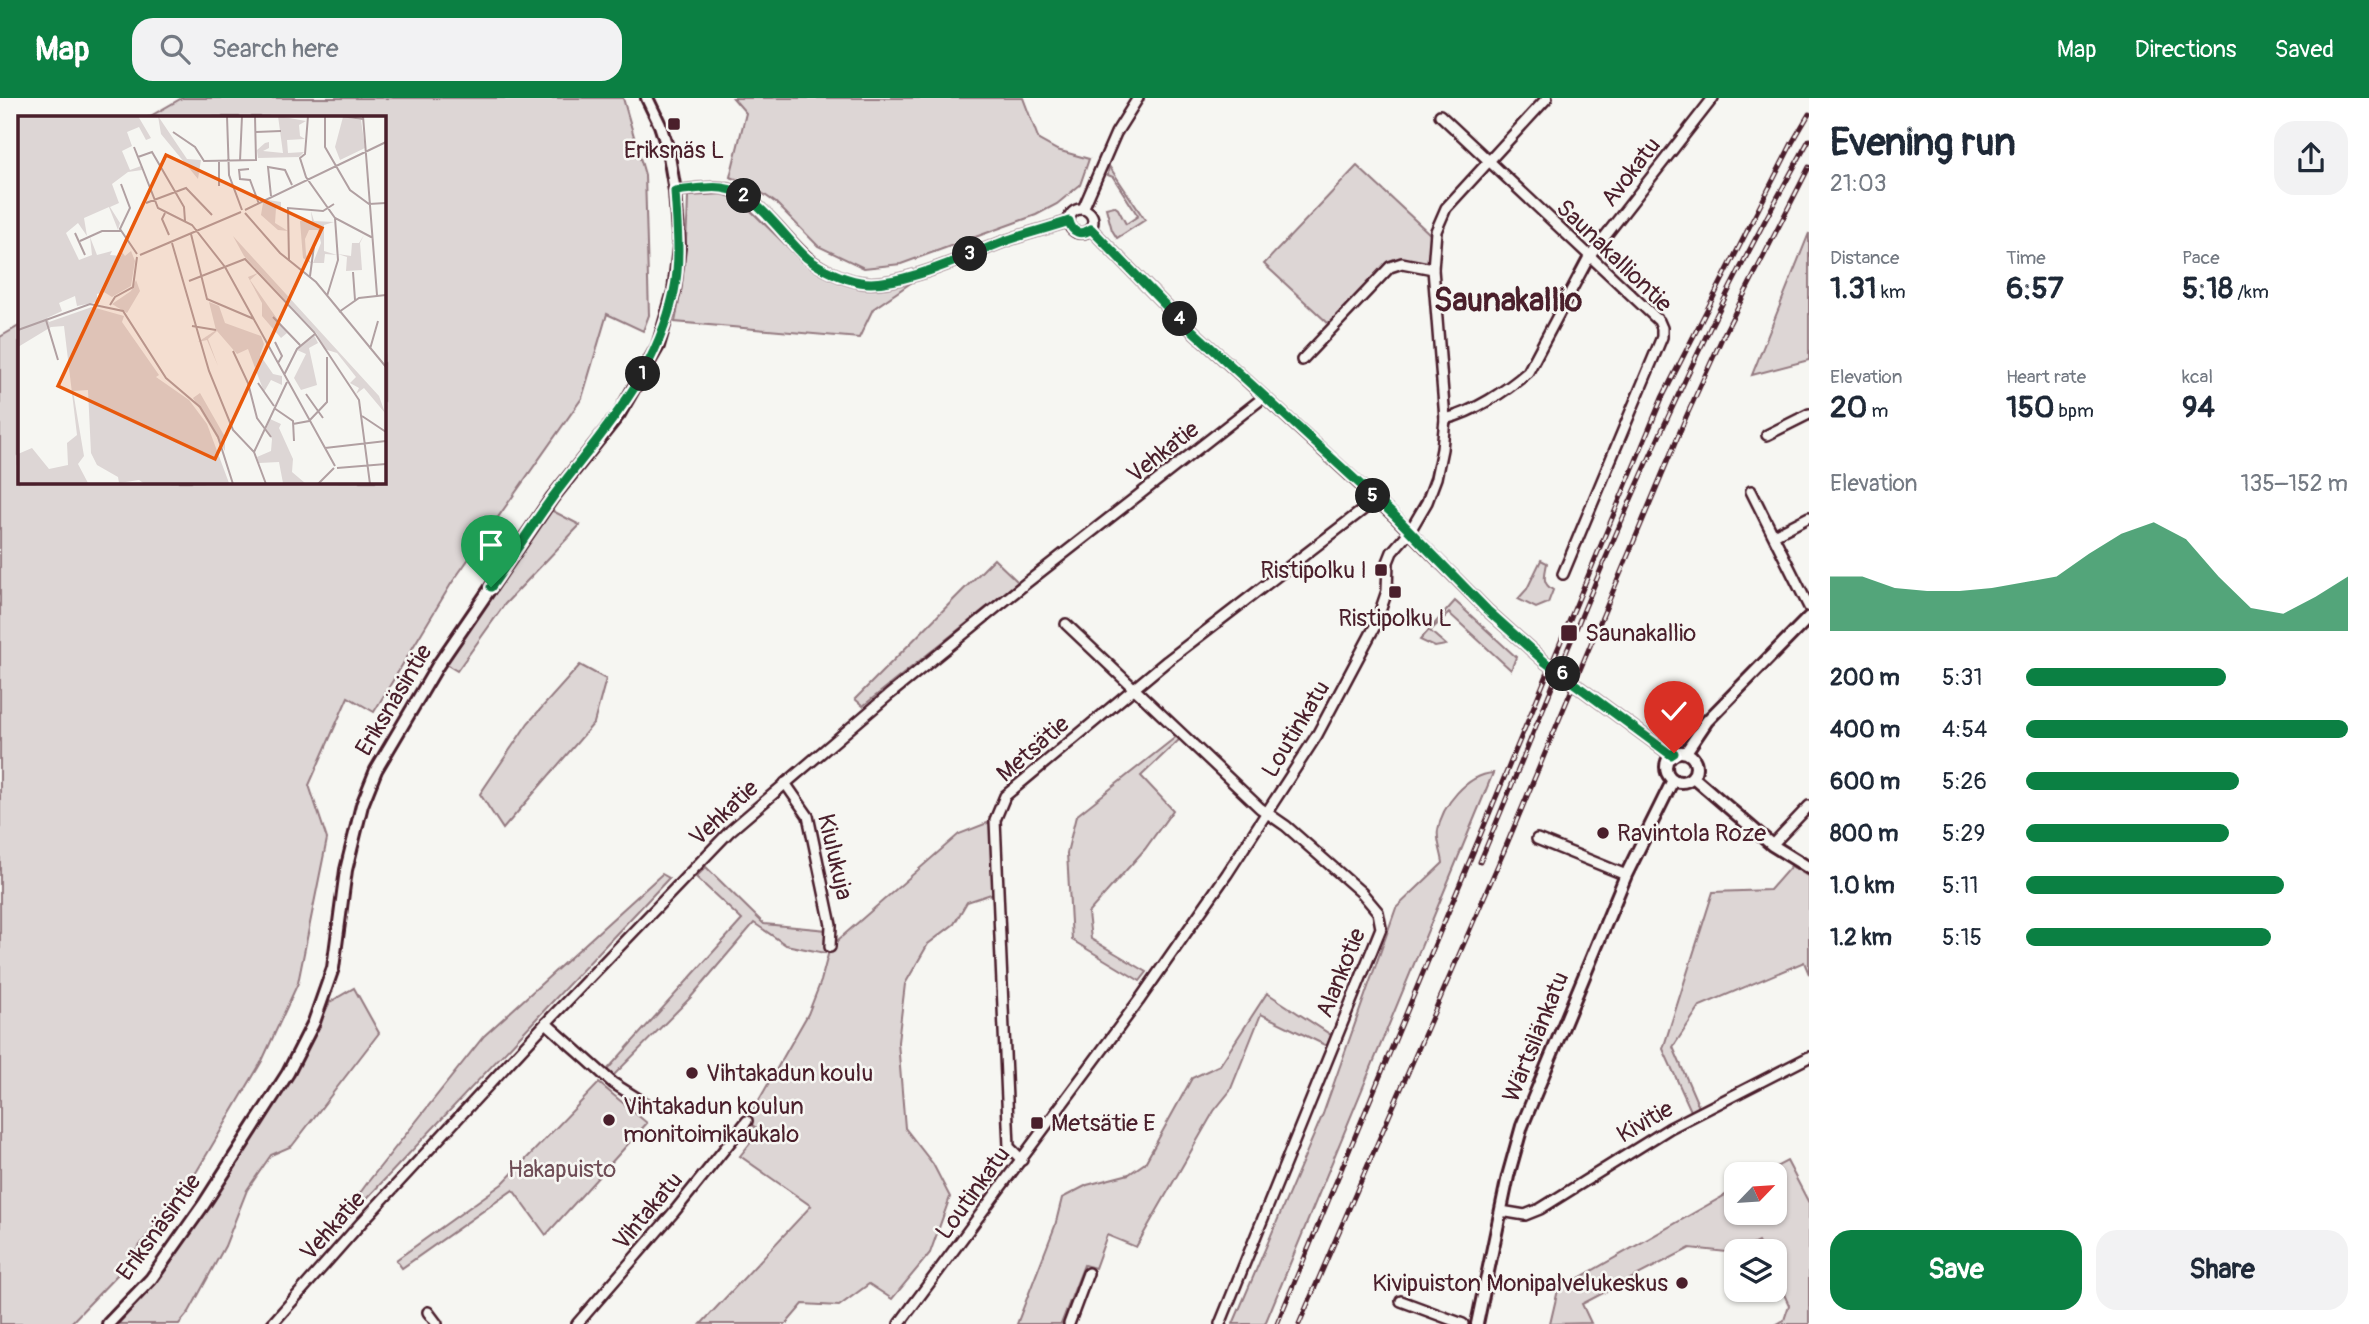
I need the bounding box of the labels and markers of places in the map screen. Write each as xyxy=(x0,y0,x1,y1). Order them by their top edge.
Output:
marker: Eriksnäs L xyxy=(666,116,682,132)
place label: Eriksnäs L xyxy=(624,136,724,165)
pin: 2 xyxy=(726,178,762,214)
pin: 3 xyxy=(953,236,988,272)
pin: 4 xyxy=(1162,302,1198,336)
pin: 1 xyxy=(626,356,660,392)
pin: 5 xyxy=(1356,478,1390,514)
pin xyxy=(461,515,521,587)
place label: Ristipolku I xyxy=(1260,556,1367,585)
marker: Ristipolku I xyxy=(1373,562,1389,578)
marker: Ristipolku L xyxy=(1387,584,1403,600)
place label: Ristipolku L xyxy=(1338,604,1452,633)
place label: Saunakallio xyxy=(1585,619,1696,648)
marker: Saunakallio xyxy=(1559,623,1579,643)
pin: 6 xyxy=(1546,656,1580,692)
pin xyxy=(1644,681,1704,753)
place label: Ravintola Roze xyxy=(1617,819,1766,848)
marker: Ravintola Roze xyxy=(1595,825,1611,841)
place label: Vihtakadun koulu xyxy=(706,1059,873,1088)
marker: Vihtakadun koulu xyxy=(684,1065,700,1081)
place label: Vihtakadun koulun monitoimikaukalo xyxy=(623,1092,804,1149)
place label: Metsätie E xyxy=(1051,1109,1155,1138)
marker: Vihtakadun koulun monitoimikaukalo xyxy=(601,1112,617,1128)
marker: Metsätie E xyxy=(1029,1115,1045,1131)
place label: Kivipuiston Monipalvelukeskus xyxy=(1372,1269,1668,1298)
marker: Kivipuiston Monipalvelukeskus xyxy=(1674,1275,1690,1291)

